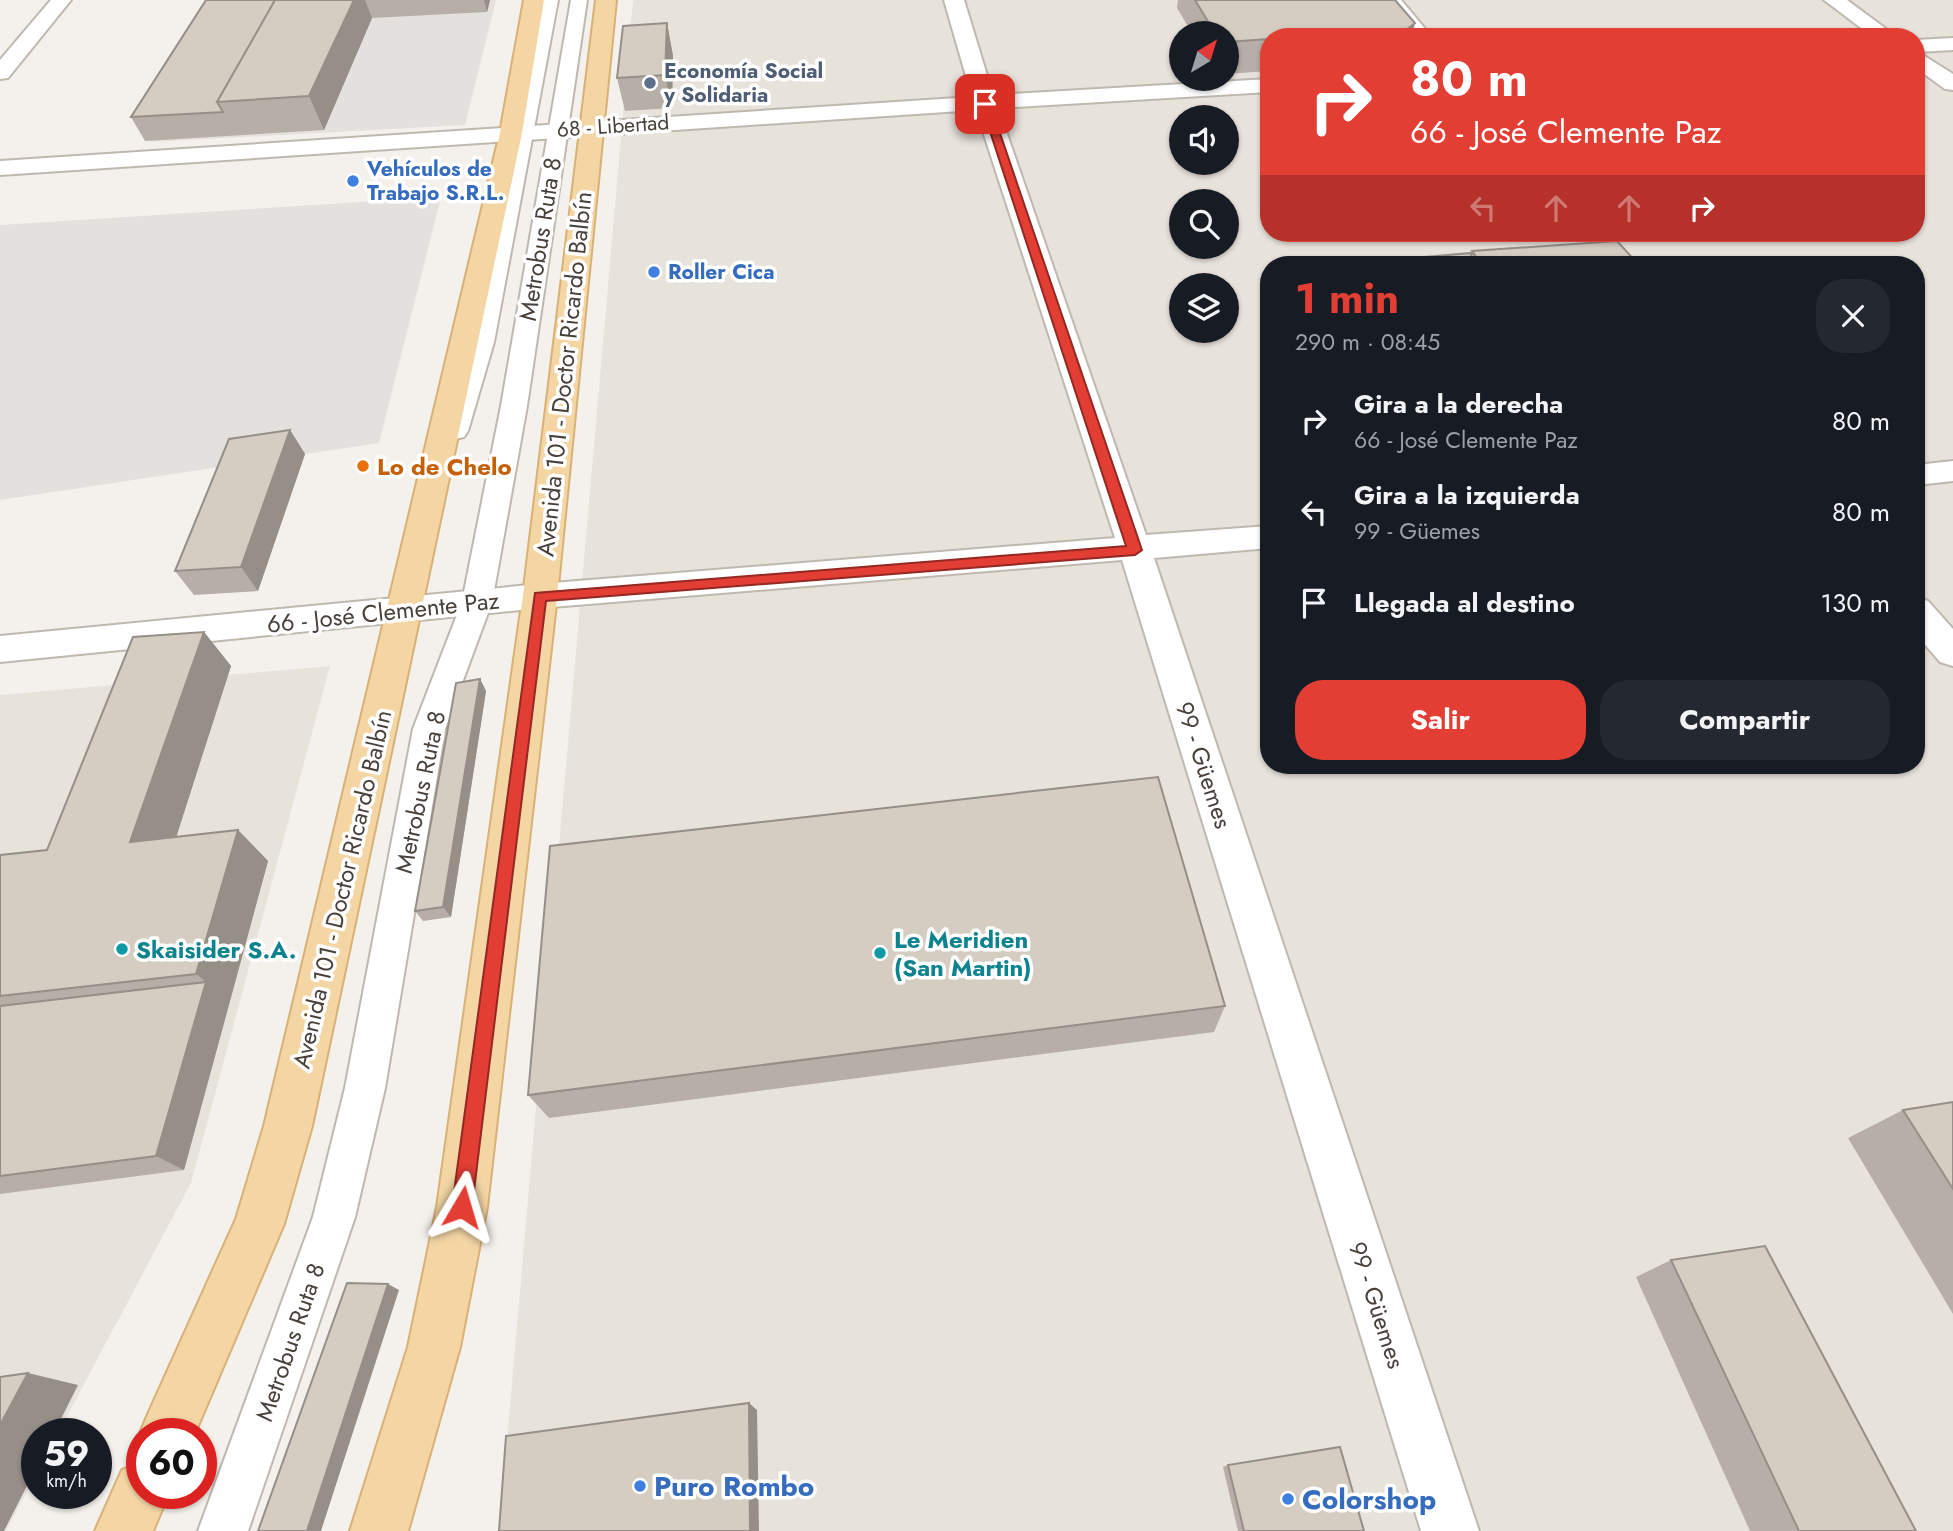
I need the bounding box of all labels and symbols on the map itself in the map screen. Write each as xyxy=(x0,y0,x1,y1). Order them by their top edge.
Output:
north arrow xyxy=(1169,21,1239,91)
place label: Economía Social y Solidaria xyxy=(663,56,823,110)
pin xyxy=(955,74,1015,134)
marker: Economía Social y Solidaria xyxy=(642,75,658,91)
street label: 68 - Libertad xyxy=(556,107,670,145)
place label: Vehículos de Trabajo S.R.L. xyxy=(366,154,504,208)
street label: Metrobus Ruta 8 xyxy=(510,155,570,323)
marker: Vehículos de Trabajo S.R.L. xyxy=(345,173,361,189)
street label: Avenida 101 - Doctor Ricardo Balbín xyxy=(527,190,601,558)
place label: Roller Cica xyxy=(668,257,775,287)
marker: Roller Cica xyxy=(646,264,662,280)
place label: Lo de Chelo xyxy=(377,449,512,484)
marker: Lo de Chelo xyxy=(355,458,371,474)
street label: 66 - José Clemente Paz xyxy=(265,582,501,642)
street label: 99 - Güemes xyxy=(1167,697,1241,833)
street label: Avenida 101 - Doctor Ricardo Balbín xyxy=(284,706,400,1072)
street label: Metrobus Ruta 8 xyxy=(386,707,454,877)
place label: Le Meridien (San Martin) xyxy=(894,922,1032,985)
place label: Skaisider S.A. xyxy=(136,932,296,967)
marker: Skaisider S.A. xyxy=(114,941,130,957)
marker: Le Meridien (San Martin) xyxy=(872,945,888,961)
position arrow xyxy=(425,1170,499,1244)
street label: 99 - Güemes xyxy=(1340,1237,1414,1373)
street label: Metrobus Ruta 8 xyxy=(247,1258,333,1426)
speed limit sign: 60 xyxy=(126,1418,217,1509)
place label: Puro Rombo xyxy=(654,1466,814,1507)
marker: Puro Rombo xyxy=(632,1478,648,1494)
place label: Colorshop xyxy=(1302,1479,1436,1520)
marker: Colorshop xyxy=(1280,1491,1296,1507)

